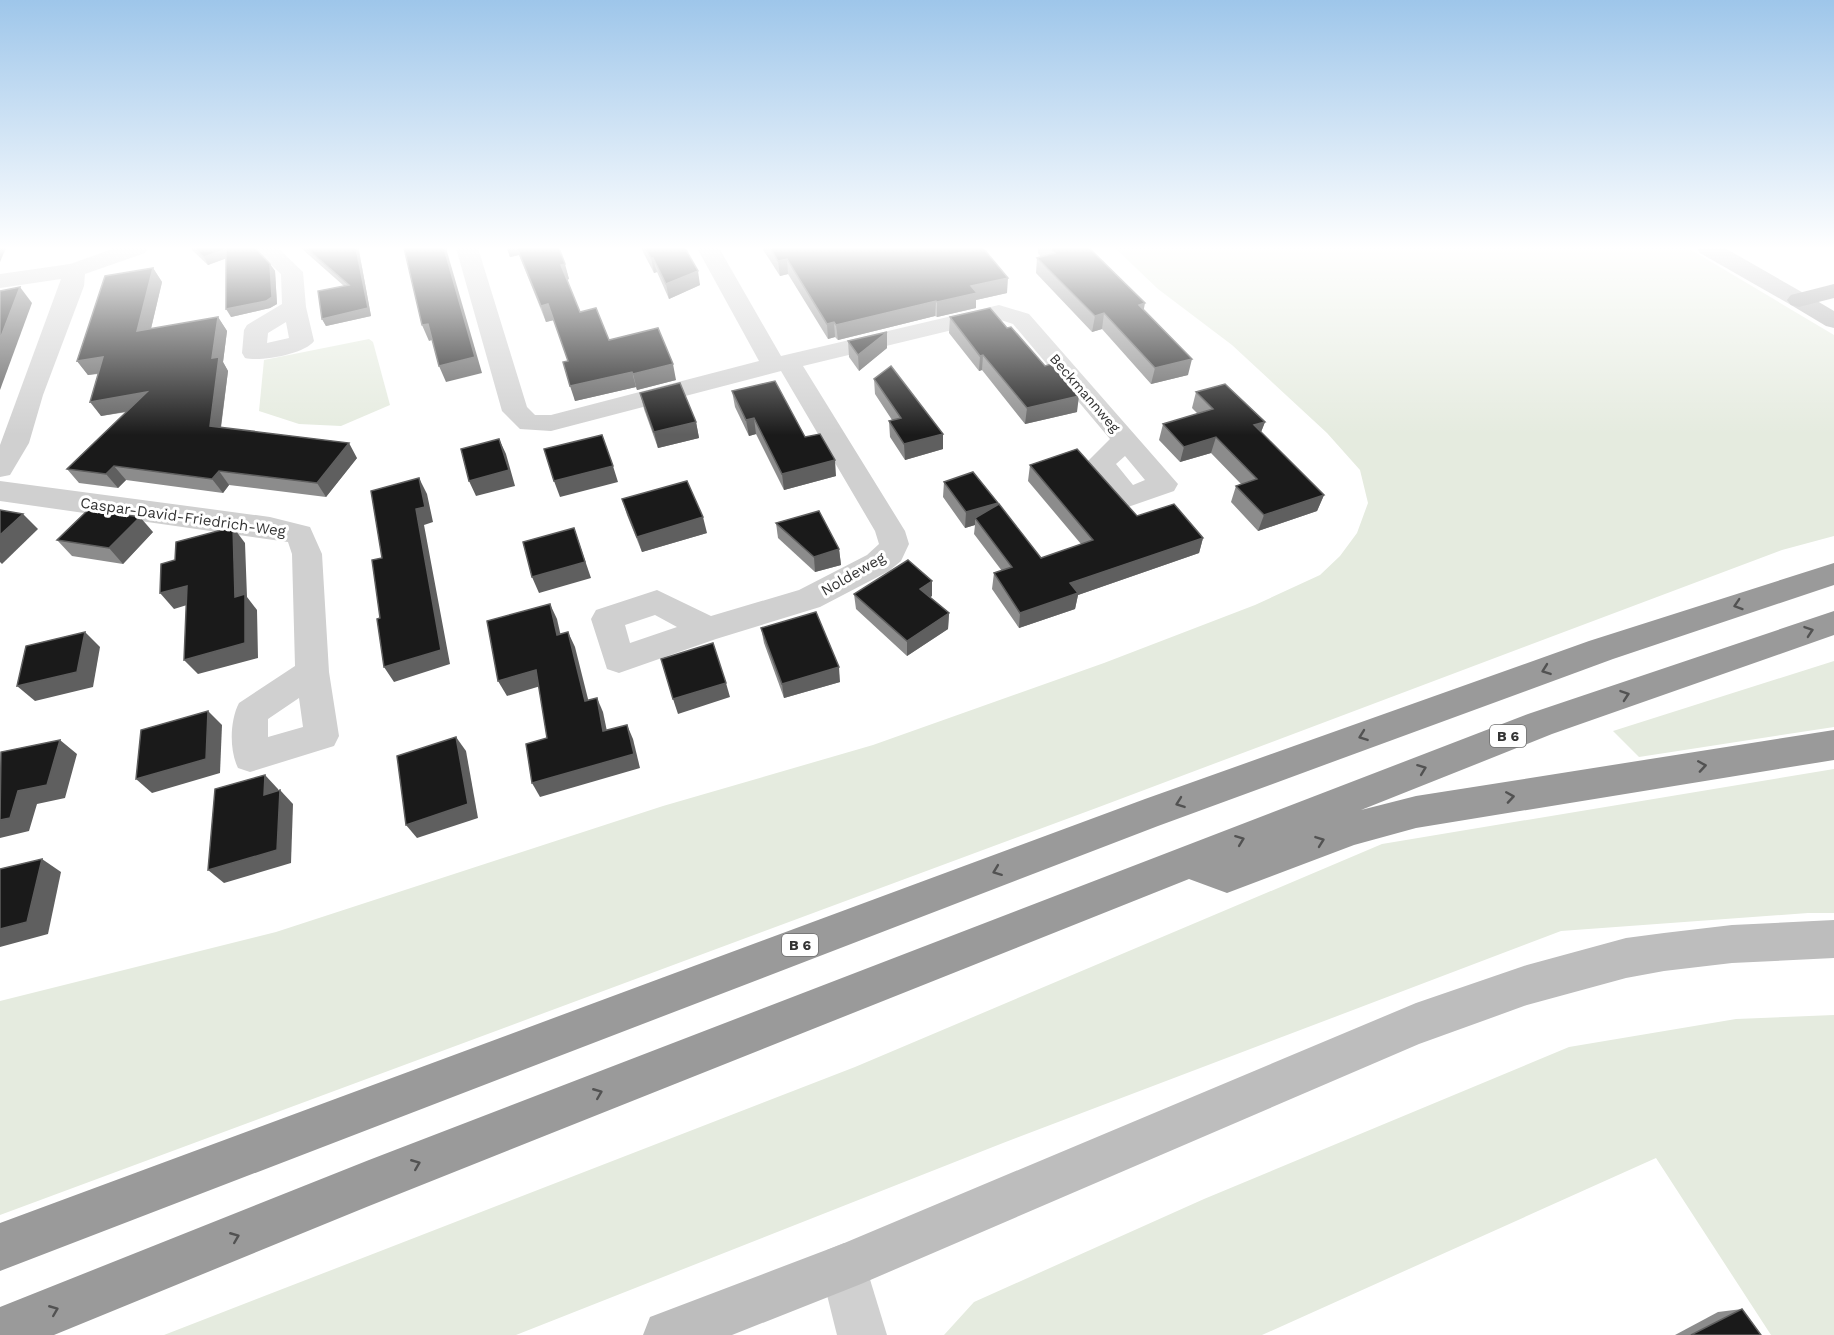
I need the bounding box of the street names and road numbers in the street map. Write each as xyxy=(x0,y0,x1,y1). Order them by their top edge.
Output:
street label: Beckmannweg xyxy=(1047,351,1124,436)
street label: Caspar-David-Friedrich-Weg xyxy=(79,494,287,540)
street label: Noldeweg xyxy=(818,548,888,600)
road number: B 6 xyxy=(1490,725,1526,747)
road number: B 6 xyxy=(782,934,818,956)

